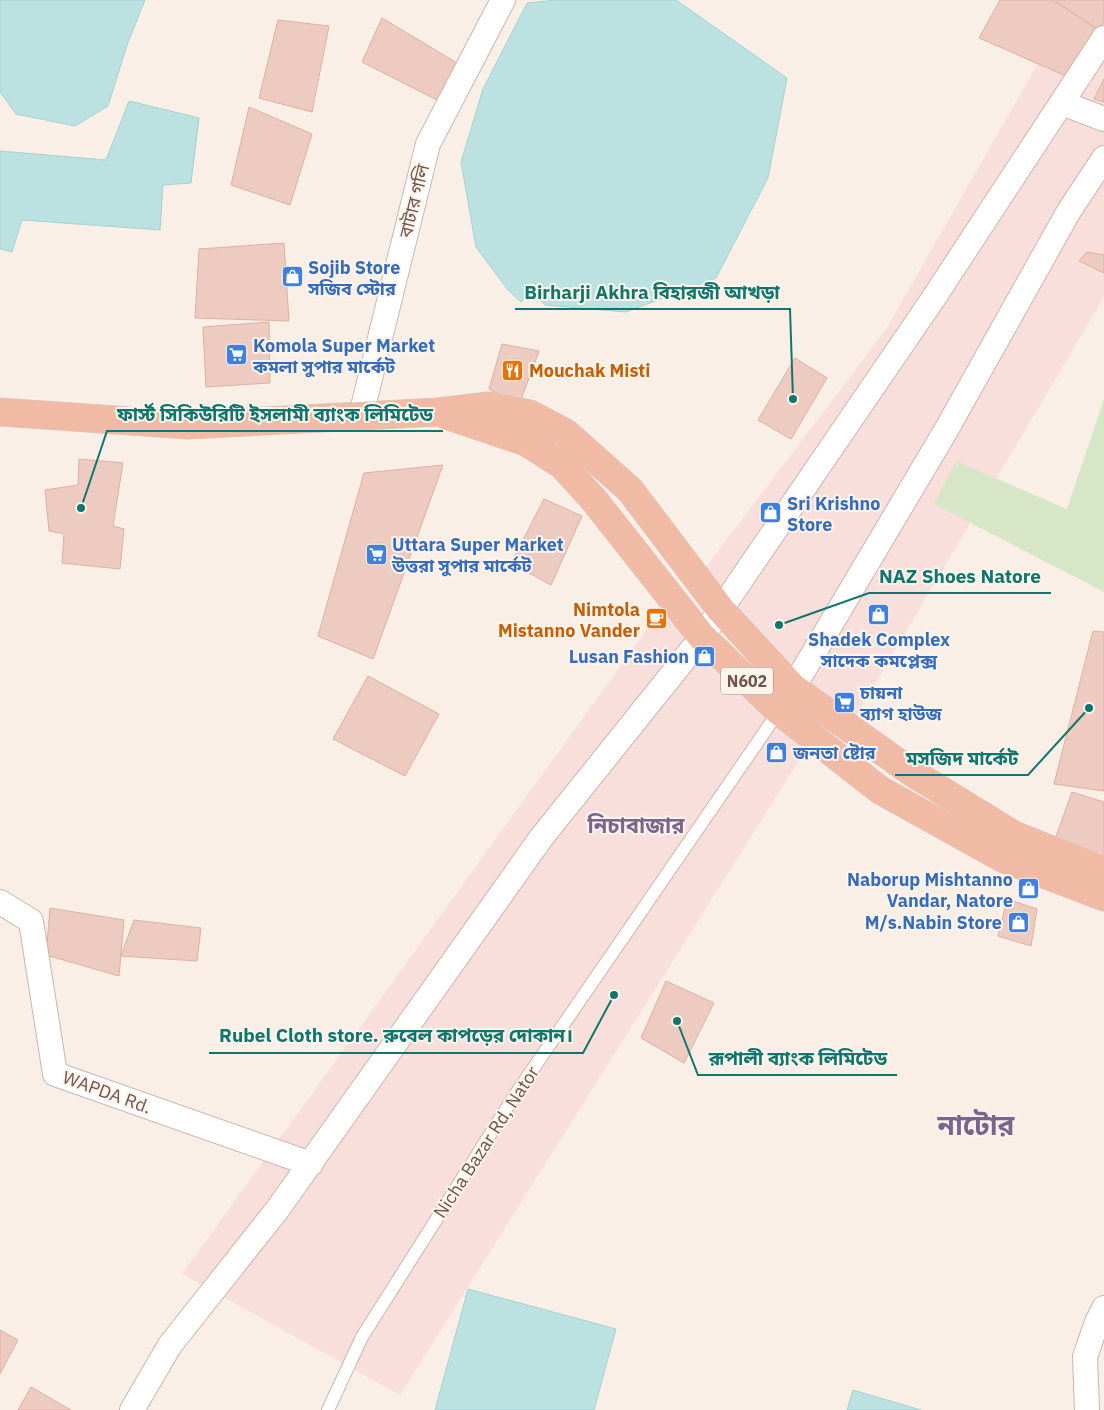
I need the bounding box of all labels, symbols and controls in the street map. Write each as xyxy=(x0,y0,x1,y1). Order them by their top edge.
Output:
street label: বাটার গলি xyxy=(394,161,434,241)
place label: Sojib Store সজিব স্টোর xyxy=(307,256,400,300)
shop icon: Sojib Store সজিব স্টোর xyxy=(280,265,304,289)
callout: Birharji Akhra বিহারজী আখড়া xyxy=(515,275,790,309)
text: Birharji Akhra বিহারজী আখড়া xyxy=(524,280,780,304)
place label: Komola Super Market কমলা সুপার মার্কেট xyxy=(252,334,435,378)
supermarket icon: Komola Super Market কমলা সুপার মার্কেট xyxy=(225,343,249,367)
restaurant icon: Mouchak Misti xyxy=(501,358,525,382)
place label: Mouchak Misti xyxy=(529,359,650,382)
callout: ফার্স্ট সিকিউরিটি ইসলামী ব্যাংক লিমিটেড xyxy=(107,397,443,431)
text: ফার্স্ট সিকিউরিটি ইসলামী ব্যাংক লিমিটেড xyxy=(116,402,433,426)
place label: Sri Krishno Store xyxy=(787,492,880,536)
shop icon: Sri Krishno Store xyxy=(759,501,783,525)
place label: Uttara Super Market উত্তরা সুপার মার্কেট xyxy=(391,533,564,577)
supermarket icon: Uttara Super Market উত্তরা সুপার মার্কেট xyxy=(364,542,388,566)
callout: NAZ Shoes Natore xyxy=(869,559,1051,593)
text: NAZ Shoes Natore xyxy=(879,564,1041,588)
place label: Nimtola Mistanno Vander xyxy=(498,598,640,642)
shop icon: Shadek Complex সাদেক কমপ্লেক্স xyxy=(867,602,891,626)
cafe icon: Nimtola Mistanno Vander xyxy=(644,607,668,631)
place label: Shadek Complex সাদেক কমপ্লেক্স xyxy=(808,628,950,672)
shop icon: Lusan Fashion xyxy=(693,644,717,668)
place label: Lusan Fashion xyxy=(569,645,689,668)
road number: N602 xyxy=(721,668,773,694)
place label: চায়না ব্যাগ হাউজ xyxy=(859,681,943,725)
supermarket icon: চায়না ব্যাগ হাউজ xyxy=(832,690,856,714)
shop icon: জনতা ষ্টোর xyxy=(765,740,789,764)
place label: জনতা ষ্টোর xyxy=(792,741,877,764)
callout: মসজিদ মার্কেট xyxy=(895,741,1028,775)
text: মসজিদ মার্কেট xyxy=(905,746,1019,770)
district label: নিচাবাজার xyxy=(586,810,685,839)
place label: Naborup Mishtanno Vandar, Natore xyxy=(847,868,1013,912)
shop icon: Naborup Mishtanno Vandar, Natore xyxy=(1017,877,1041,901)
shop icon: M/s.Nabin Store xyxy=(1006,910,1030,934)
place label: M/s.Nabin Store xyxy=(865,911,1002,934)
callout: Rubel Cloth store. রুবেল কাপড়ের দোকান। xyxy=(209,1019,583,1053)
text: Rubel Cloth store. রুবেল কাপড়ের দোকান। xyxy=(219,1023,573,1047)
callout: রূপালী ব্যাংক লিমিটেড xyxy=(698,1041,897,1075)
text: রূপালী ব্যাংক লিমিটেড xyxy=(708,1046,888,1070)
street label: Nicha Bazar Rd, Nator xyxy=(428,1061,544,1222)
street label: WAPDA Rd. xyxy=(60,1065,154,1119)
district label: নাটোর xyxy=(937,1106,1016,1143)

